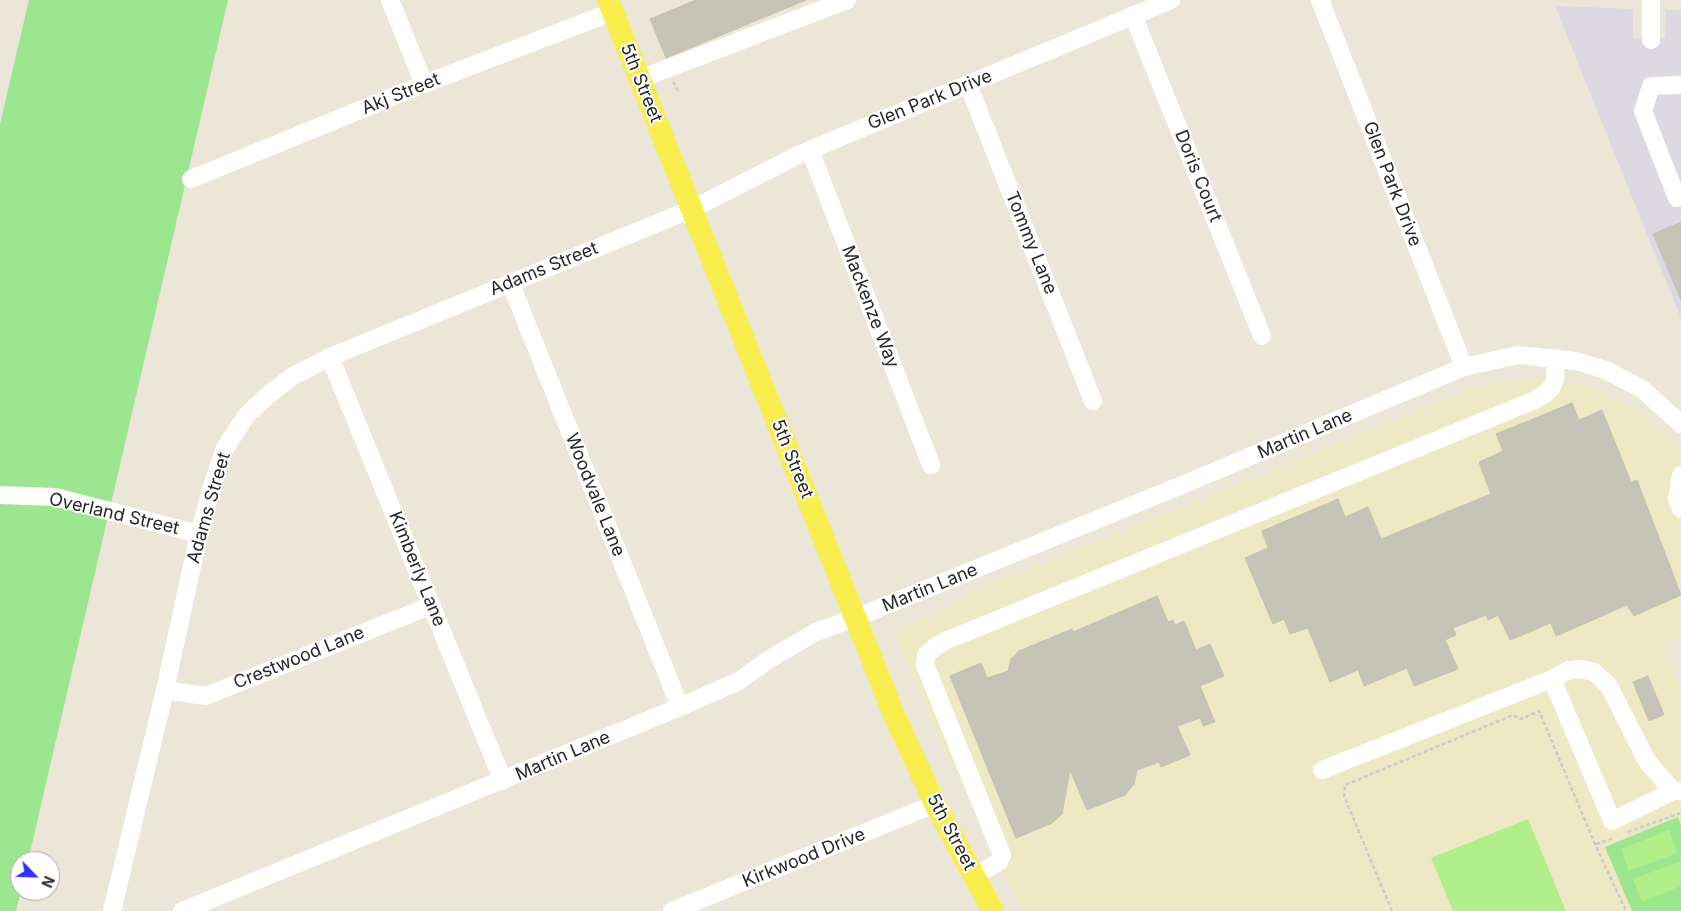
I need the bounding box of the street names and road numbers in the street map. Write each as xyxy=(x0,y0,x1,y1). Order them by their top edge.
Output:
street label: 5th Street xyxy=(615,40,667,126)
street label: Glen Park Drive xyxy=(865,65,995,135)
street label: Akj Street xyxy=(359,69,443,119)
street label: Glen Park Drive xyxy=(1358,118,1426,250)
street label: Doris Court xyxy=(1170,127,1226,225)
street label: Tommy Lane xyxy=(1001,188,1061,298)
street label: Adams Street xyxy=(487,238,601,300)
street label: Mackenze Way xyxy=(837,243,903,371)
street label: Martin Lane xyxy=(1254,404,1356,464)
street label: 5th Street xyxy=(766,416,818,502)
street label: Woodvale Lane xyxy=(560,430,630,560)
street label: Adams Street xyxy=(183,450,235,566)
street label: Overland Street xyxy=(47,489,181,539)
street label: Kimberly Lane xyxy=(384,508,450,630)
street label: Martin Lane xyxy=(879,559,981,617)
street label: Crestwood Lane xyxy=(230,622,368,694)
street label: Martin Lane xyxy=(512,726,614,786)
street label: 5th Street xyxy=(922,790,980,874)
street label: Kirkwood Drive xyxy=(739,824,869,892)

